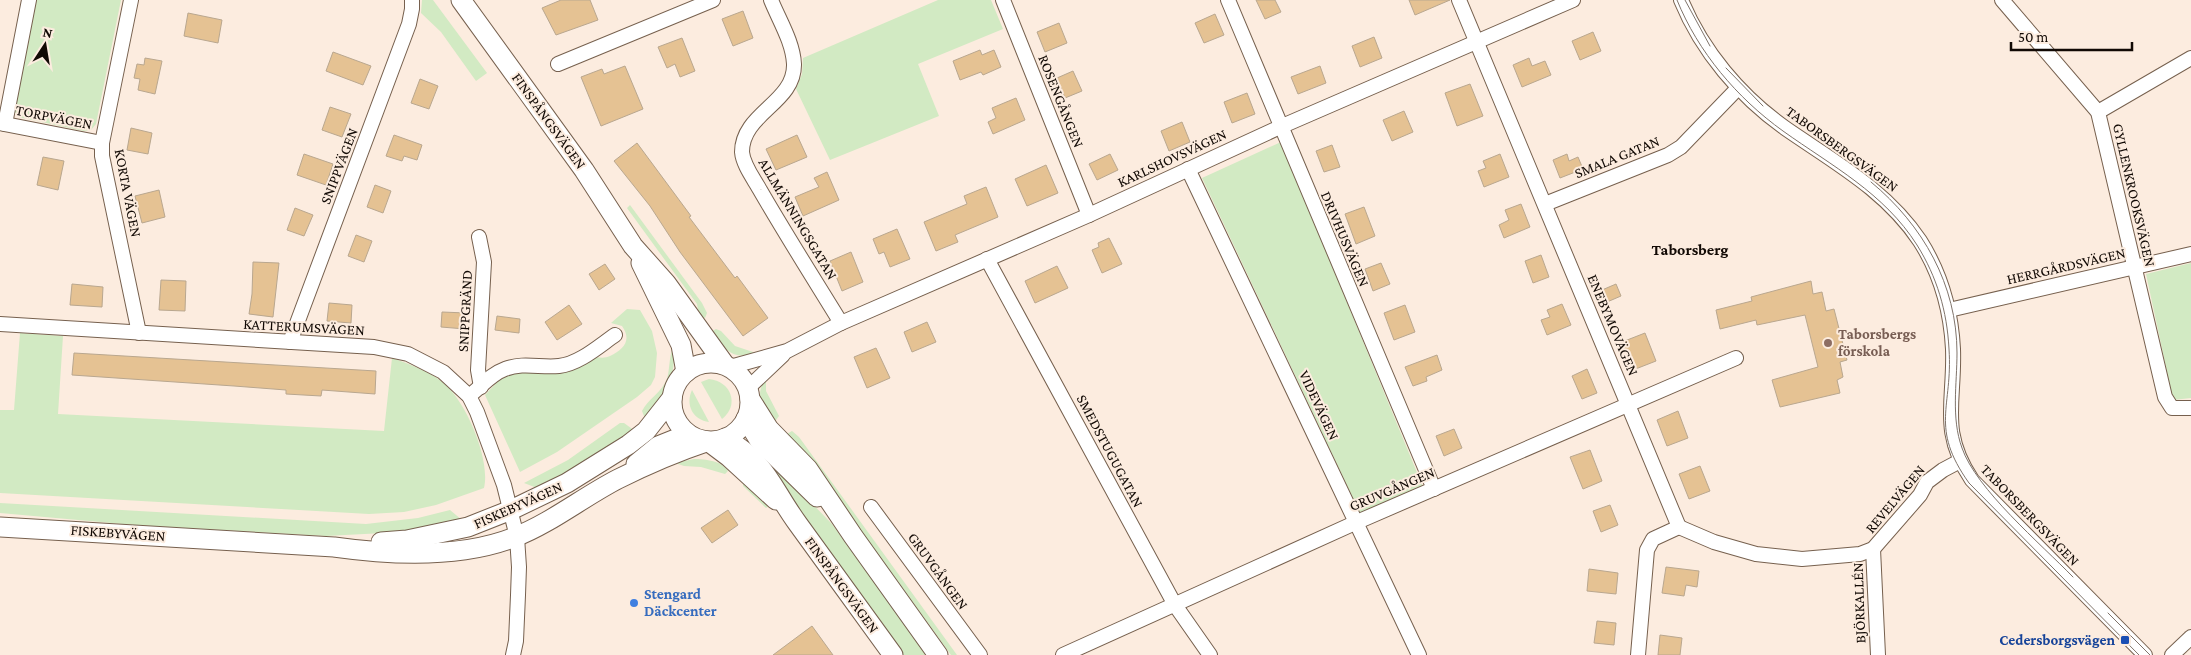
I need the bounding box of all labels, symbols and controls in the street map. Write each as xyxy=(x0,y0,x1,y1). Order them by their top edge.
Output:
north arrow xyxy=(20,20,70,70)
scale bar xyxy=(2011,20,2132,52)
text: N xyxy=(41,23,54,41)
text: 50 m xyxy=(2018,29,2048,45)
street label: ROSENGÅNGEN xyxy=(1035,52,1088,150)
street label: FINSPÅNGSVÄGEN xyxy=(509,69,590,172)
street label: TORPVÄGEN xyxy=(14,102,94,132)
street label: TABORSBERGSVÄGEN xyxy=(1783,103,1901,195)
street label: GYLLENKROOKSVÄGEN xyxy=(2110,122,2158,268)
street label: SNIPPVÄGEN xyxy=(317,126,361,206)
street label: KARLSHOVSVÄGEN xyxy=(1115,126,1229,190)
street label: SMALA GATAN xyxy=(1572,133,1662,181)
street label: KORTA VÄGEN xyxy=(112,148,144,239)
street label: ALLMÄNNINGSGATAN xyxy=(755,155,841,283)
street label: DRIVHUSVÄGEN xyxy=(1318,189,1372,289)
district label: Taborsberg xyxy=(1652,241,1728,258)
street label: HERRGÅRDSVÄGEN xyxy=(2005,244,2127,287)
street label: SNIPPGRÄND xyxy=(455,270,475,352)
street label: ENEBYMOVÄGEN xyxy=(1584,272,1642,378)
street label: KATTERUMSVÄGEN xyxy=(243,316,365,338)
place label: Taborsbergs förskola xyxy=(1838,326,1916,359)
marker: Taborsbergs förskola xyxy=(1822,337,1834,349)
street label: VIDEVÄGEN xyxy=(1296,368,1342,442)
street label: SMEDSTUGUGATAN xyxy=(1074,392,1147,510)
street label: TABORSBERGSVÄGEN xyxy=(1978,461,2083,569)
street label: REVELVÄGEN xyxy=(1862,462,1928,536)
street label: GRUVGÅNGEN xyxy=(1347,463,1437,514)
street label: FISKEBYVÄGEN xyxy=(471,478,565,532)
street label: FISKEBYVÄGEN xyxy=(70,522,166,544)
street label: GRUVGÅNGEN xyxy=(905,529,972,613)
street label: FINSPÅNGSVÄGEN xyxy=(802,533,883,636)
street label: BJÖRKALLÉN xyxy=(1850,562,1869,644)
place label: Stengard Däckcenter xyxy=(644,586,717,619)
marker: Stengard Däckcenter xyxy=(628,597,640,609)
place label: Cedersborgsvägen xyxy=(1999,632,2115,648)
marker: Cedersborgsvägen xyxy=(2119,634,2131,646)

